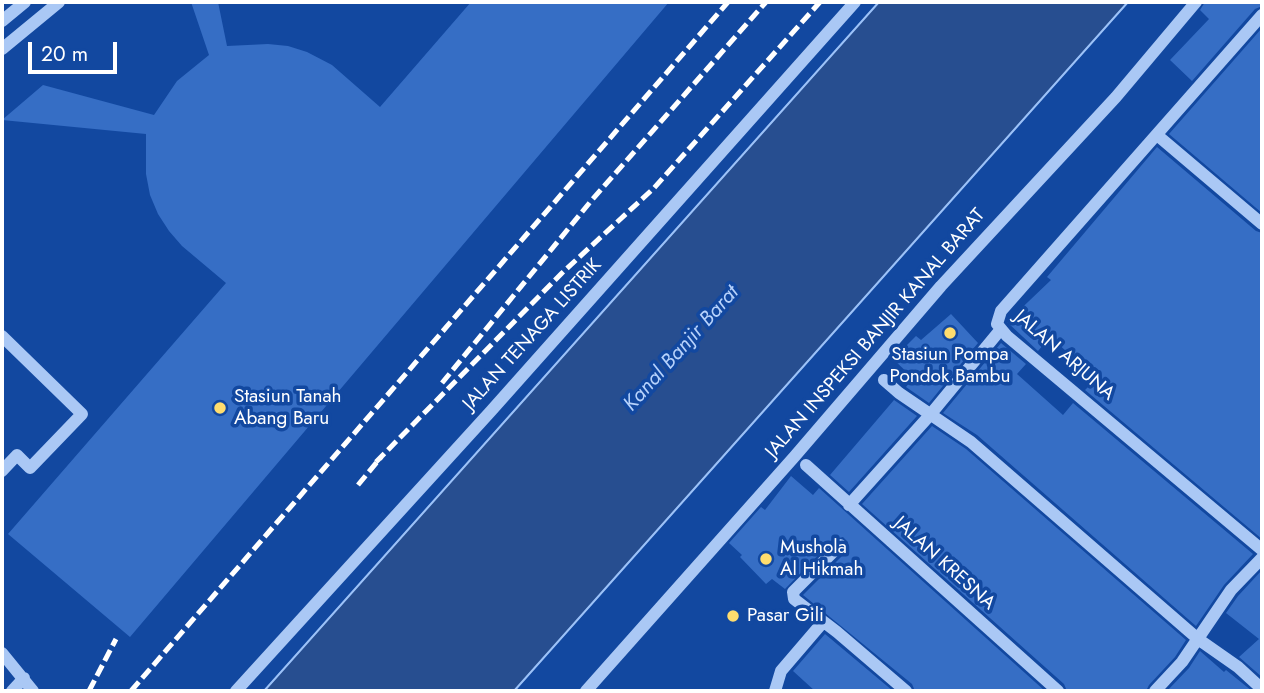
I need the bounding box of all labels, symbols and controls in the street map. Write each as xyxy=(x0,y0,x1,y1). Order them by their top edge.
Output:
scale bar xyxy=(32,28,121,72)
text: 20 m xyxy=(41,39,88,69)
street label: JALAN INSPEKSI BANJIR KANAL BARAT xyxy=(762,205,990,463)
street label: JALAN TENAGA LISTRIK xyxy=(459,255,607,415)
water label: Kanal Banjir Barat xyxy=(619,281,745,417)
street label: JALAN ARJUNA xyxy=(1009,306,1119,406)
marker: Stasiun Pompa Pondok Bambu xyxy=(942,325,958,341)
place label: Stasiun Pompa Pondok Bambu xyxy=(890,344,1010,388)
place label: Stasiun Tanah Abang Baru xyxy=(234,386,342,430)
marker: Stasiun Tanah Abang Baru xyxy=(212,400,228,416)
street label: JALAN KRESNA xyxy=(889,512,999,616)
place label: Mushola Al Hikmah xyxy=(780,537,863,581)
marker: Mushola Al Hikmah xyxy=(758,551,774,567)
place label: Pasar Gili xyxy=(747,605,824,627)
marker: Pasar Gili xyxy=(725,608,741,624)

